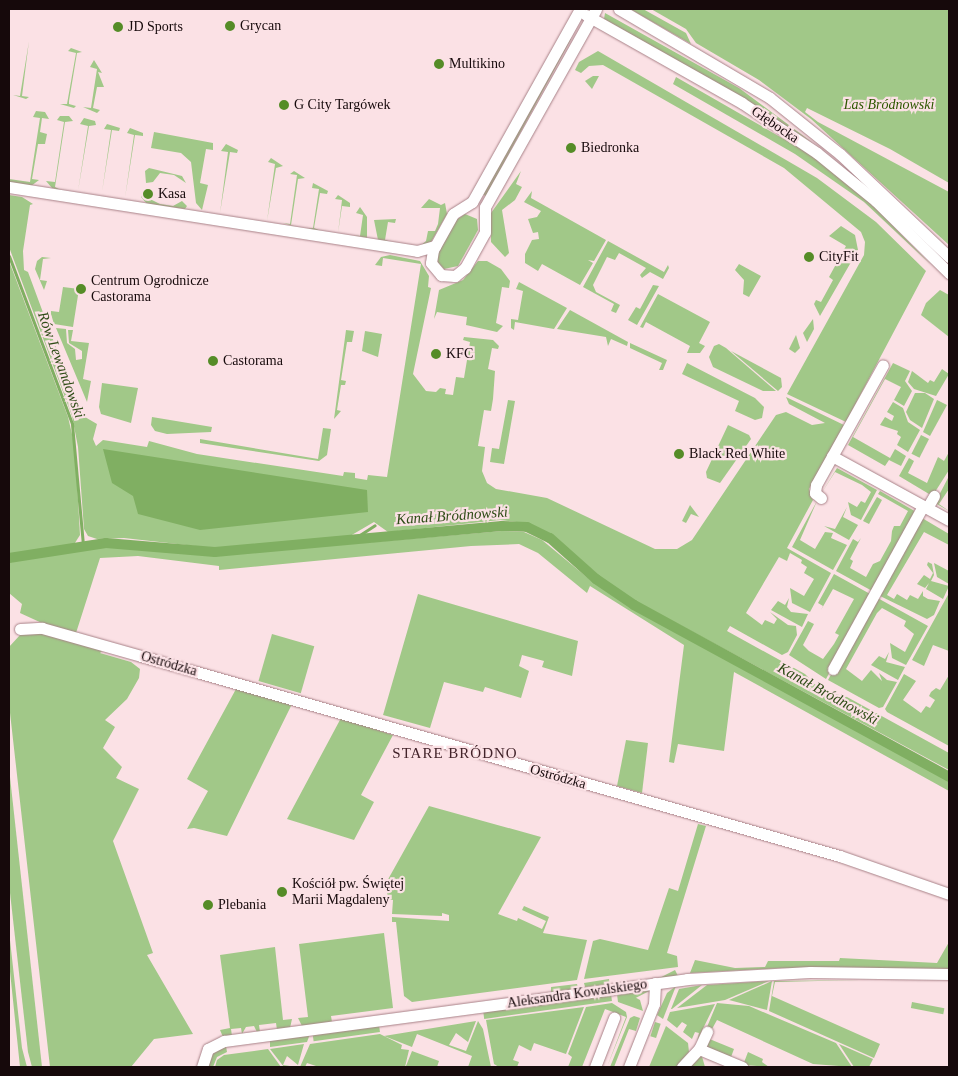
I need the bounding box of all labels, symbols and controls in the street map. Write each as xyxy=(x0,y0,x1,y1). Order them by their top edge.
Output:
place label: Grycan xyxy=(240,18,281,34)
place label: JD Sports xyxy=(128,19,183,35)
marker: Grycan xyxy=(224,20,236,32)
marker: JD Sports xyxy=(112,21,124,33)
place label: Multikino xyxy=(449,56,505,72)
marker: Multikino xyxy=(433,58,445,70)
place label: G City Targówek xyxy=(294,97,391,113)
park label: Las Bródnowski xyxy=(844,97,934,113)
marker: G City Targówek xyxy=(278,99,290,111)
street label: Głębocka xyxy=(748,103,802,147)
place label: Biedronka xyxy=(581,140,639,156)
marker: Biedronka xyxy=(565,142,577,154)
place label: Kasa xyxy=(158,186,186,202)
marker: Kasa xyxy=(142,188,154,200)
place label: CityFit xyxy=(819,249,859,265)
marker: CityFit xyxy=(803,251,815,263)
place label: Centrum Ogrodnicze Castorama xyxy=(91,273,209,306)
marker: Centrum Ogrodnicze Castorama xyxy=(75,283,87,295)
water label: Rów Lewandowski xyxy=(33,309,89,421)
place label: KFC xyxy=(446,346,473,362)
marker: KFC xyxy=(430,348,442,360)
place label: Castorama xyxy=(223,353,283,369)
marker: Castorama xyxy=(207,355,219,367)
place label: Black Red White xyxy=(689,446,785,462)
marker: Black Red White xyxy=(673,448,685,460)
water label: Kanał Bródnowski xyxy=(395,503,509,529)
street label: Ostródzka xyxy=(139,648,199,680)
water label: Kanał Bródnowski xyxy=(775,659,881,729)
district label: STARE BRÓDNO xyxy=(391,745,519,763)
street label: Ostródzka xyxy=(528,761,588,793)
place label: Kościół pw. Świętej Marii Magdaleny xyxy=(292,876,404,909)
marker: Kościół pw. Świętej Marii Magdaleny xyxy=(276,886,288,898)
place label: Plebania xyxy=(218,897,266,913)
marker: Plebania xyxy=(202,899,214,911)
street label: Aleksandra Kowalskiego xyxy=(506,976,648,1012)

